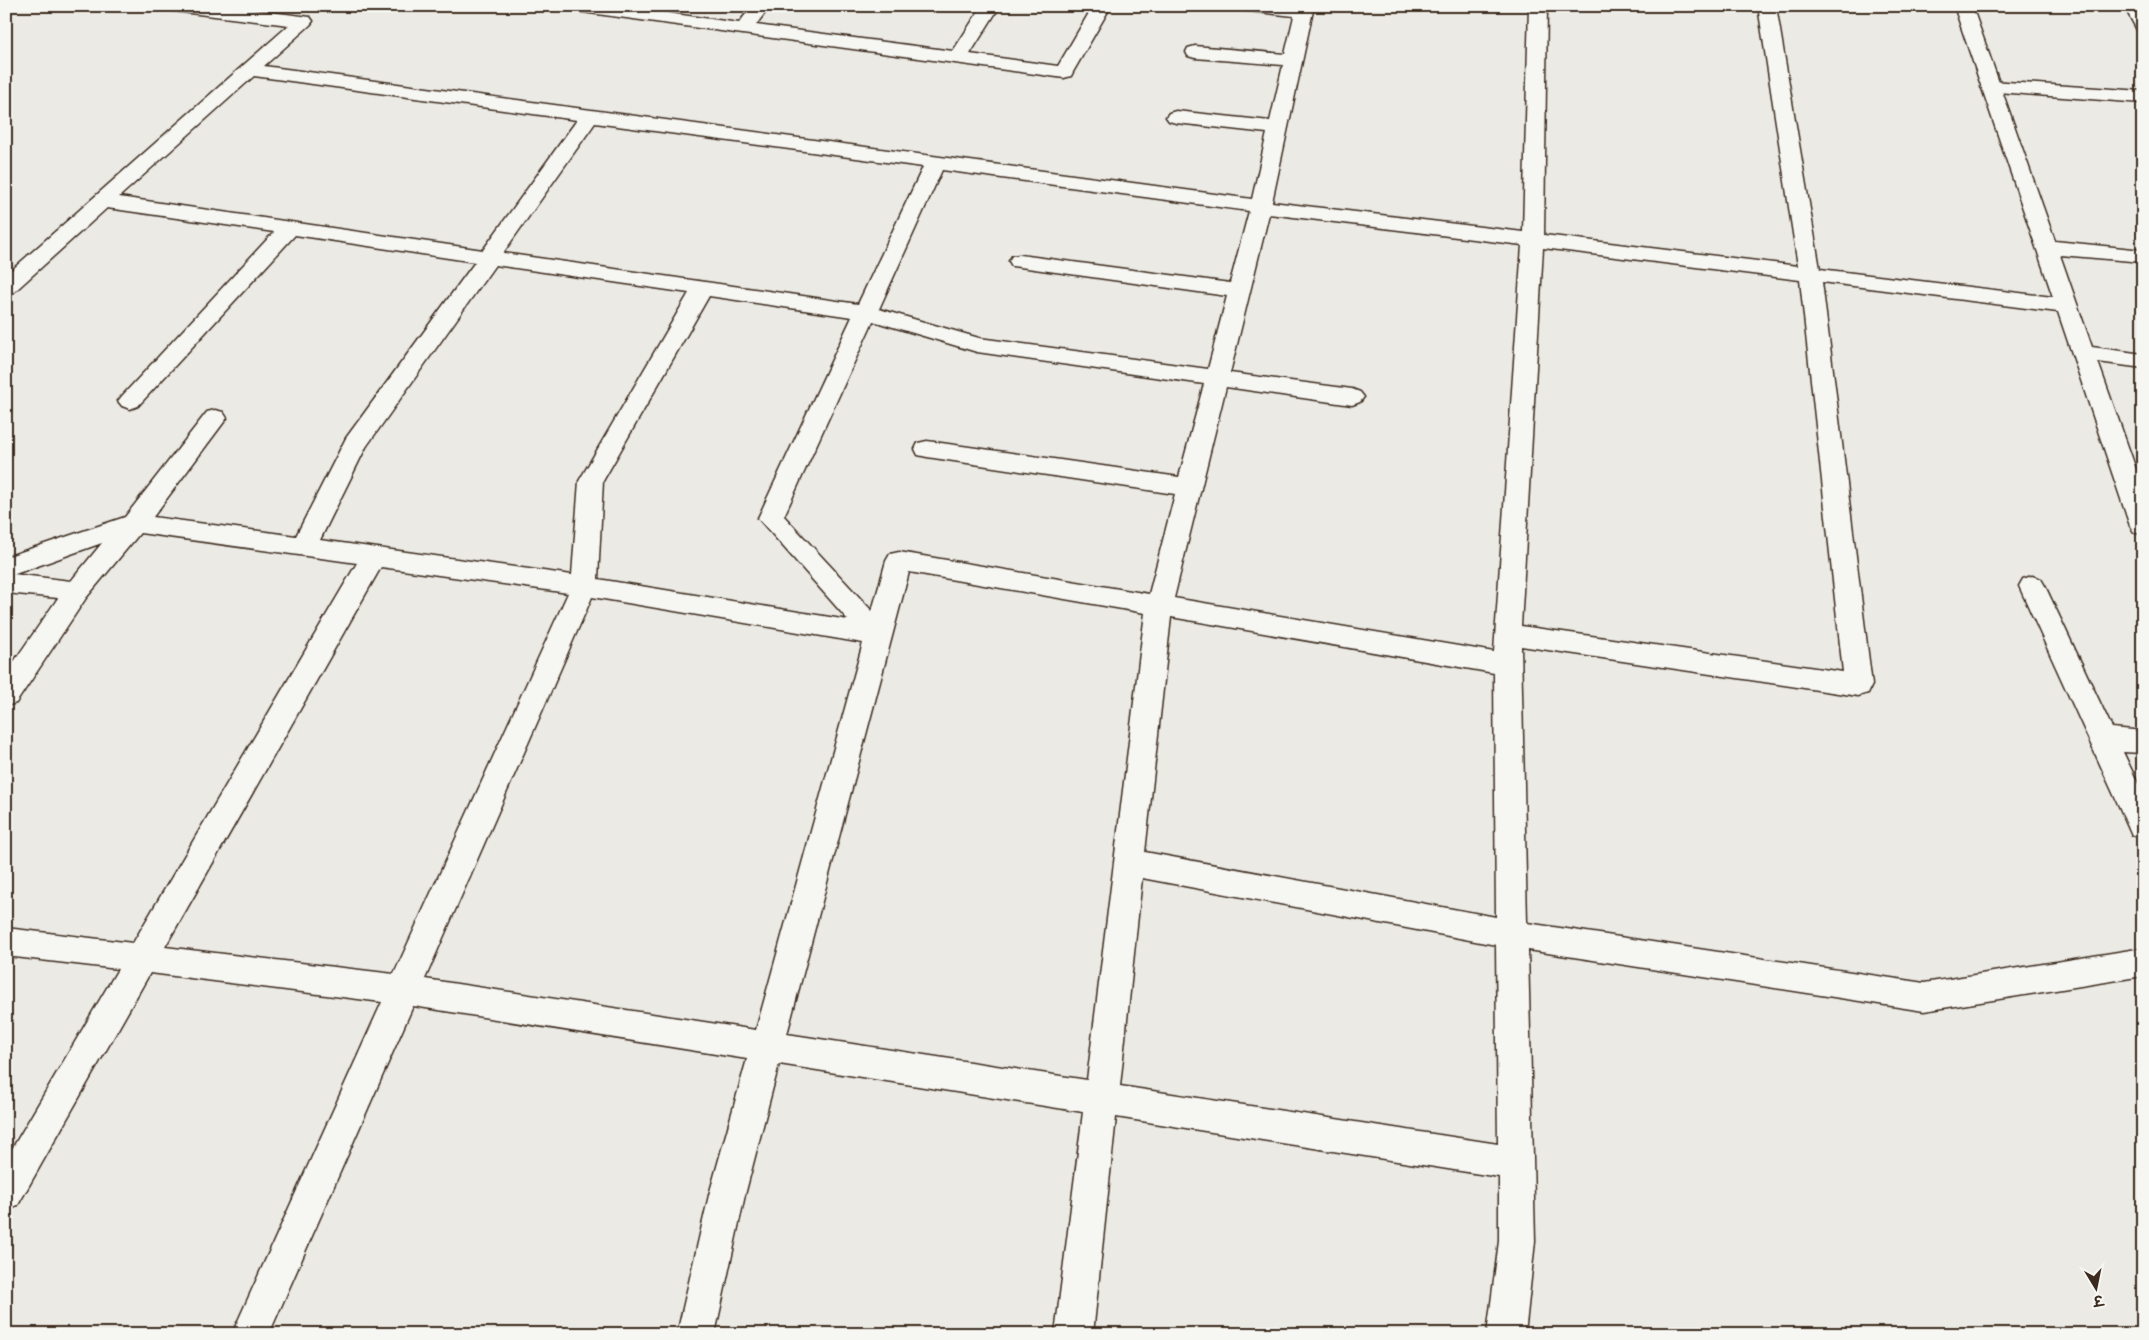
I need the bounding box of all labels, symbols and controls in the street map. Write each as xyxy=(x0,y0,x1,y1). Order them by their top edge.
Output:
north arrow xyxy=(2072,1262,2122,1312)
text: उ xyxy=(2090,1291,2106,1310)

